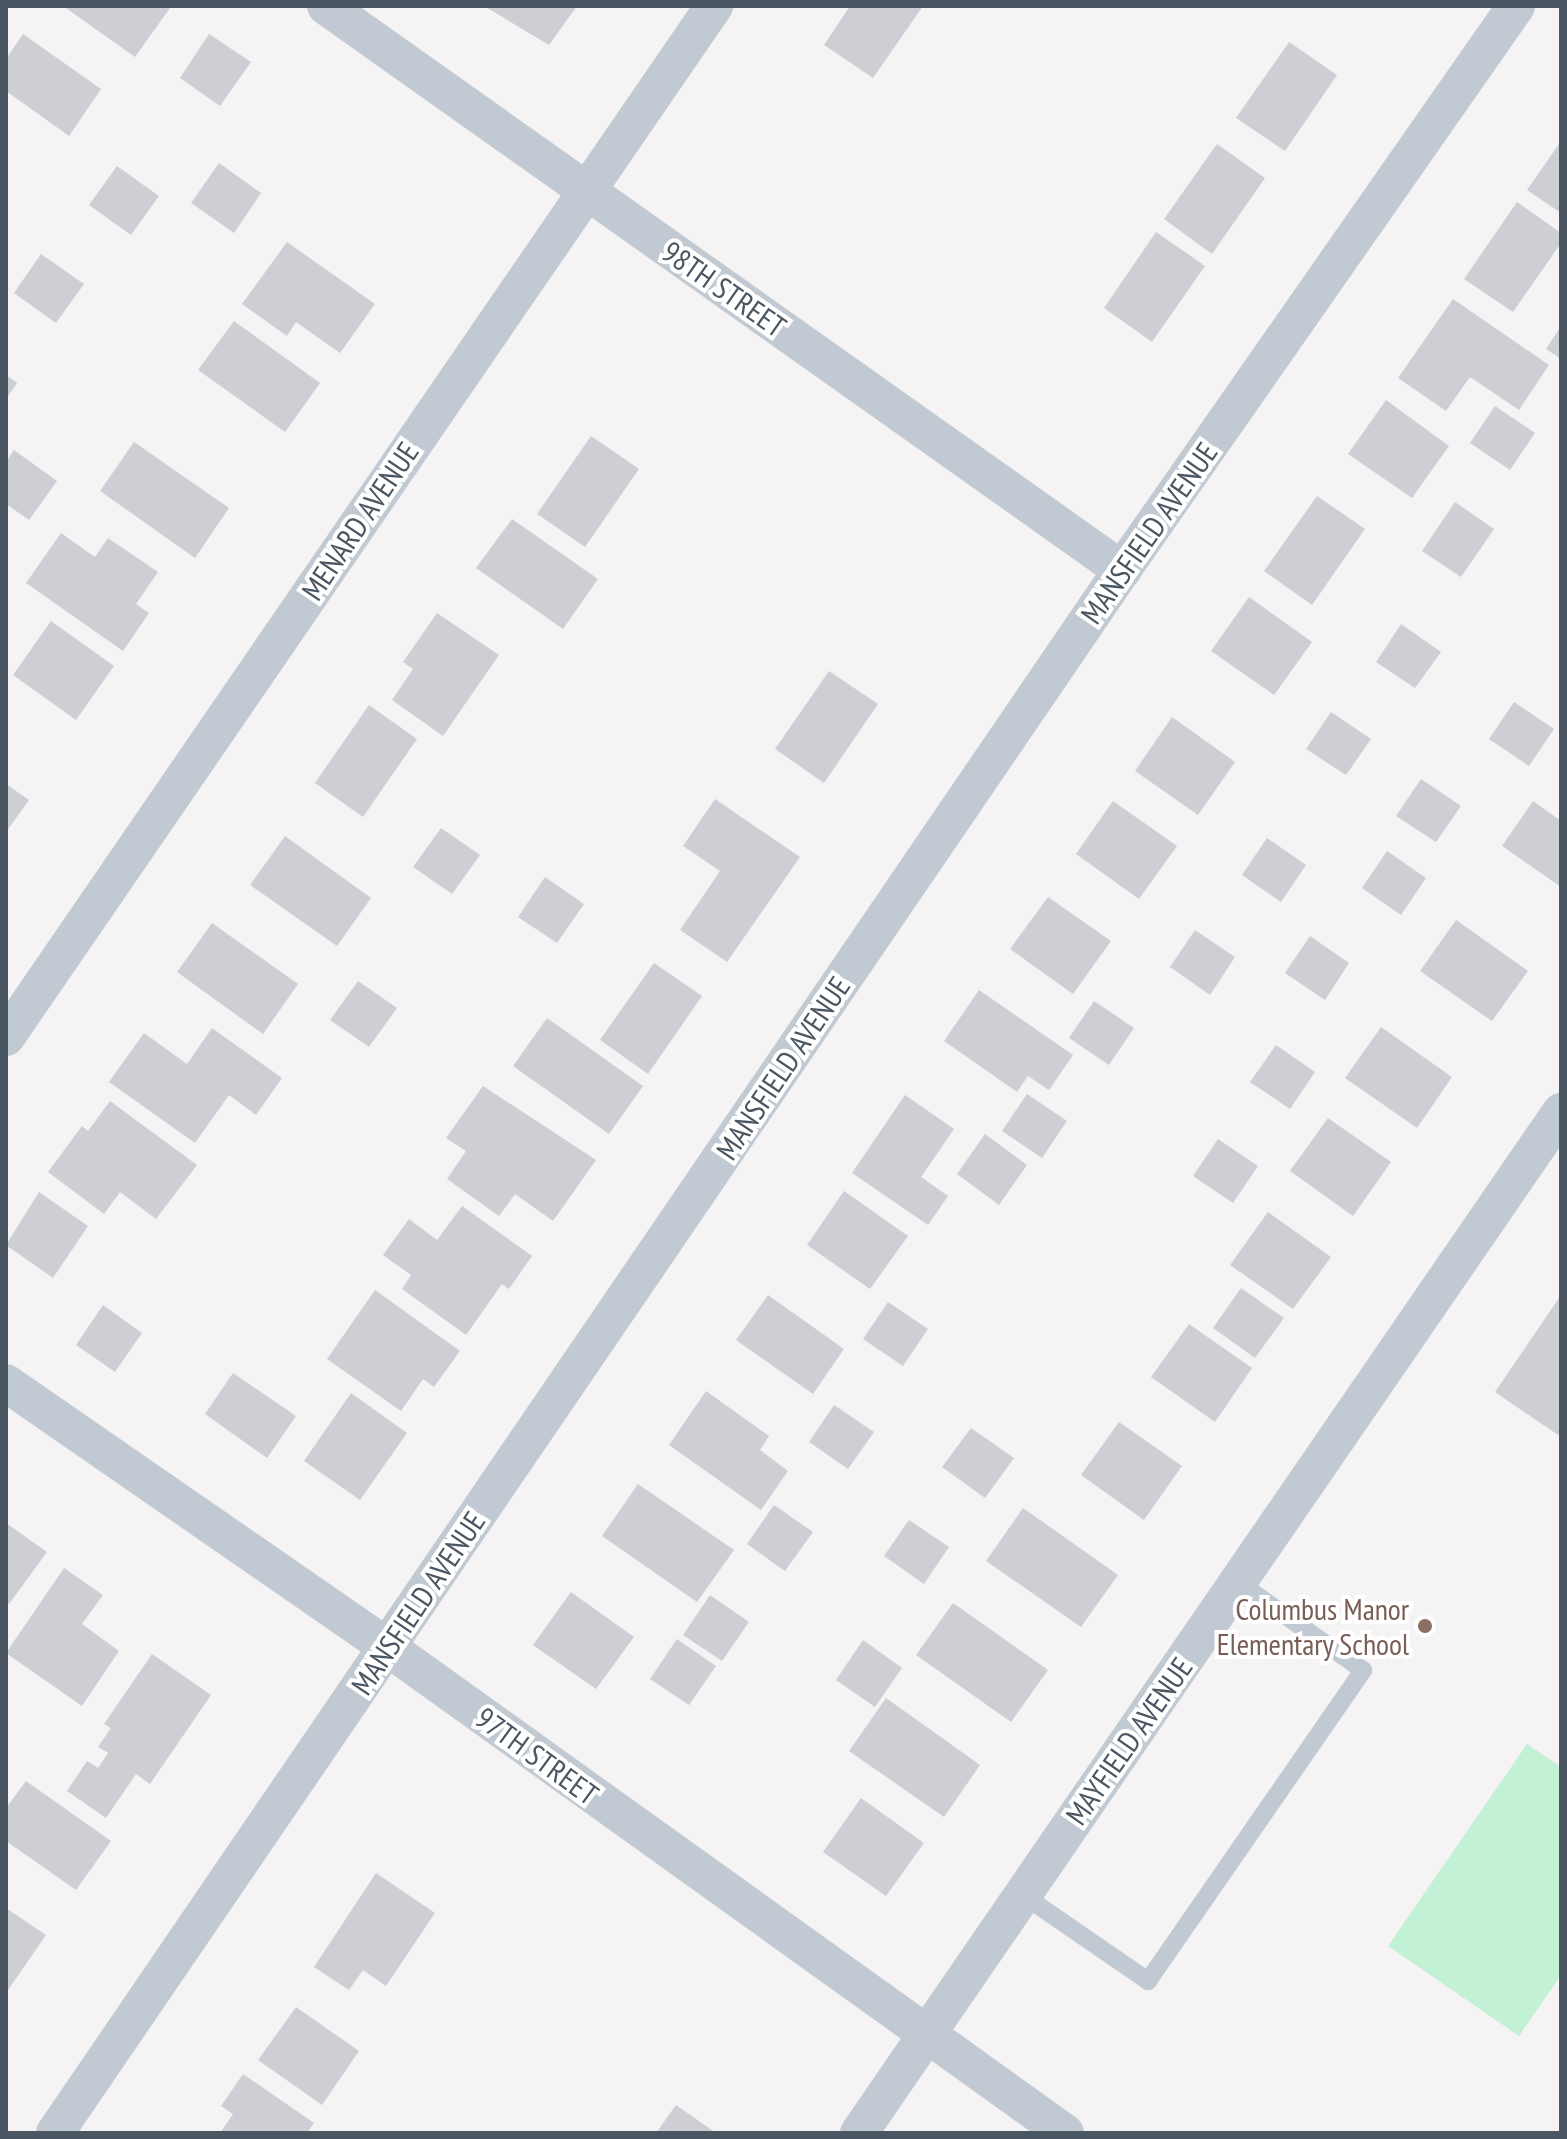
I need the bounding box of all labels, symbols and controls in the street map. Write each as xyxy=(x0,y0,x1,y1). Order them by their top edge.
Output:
street label: 98TH STREET xyxy=(655,233,793,345)
street label: MENARD AVENUE xyxy=(294,435,426,607)
street label: MANSFIELD AVENUE xyxy=(1073,435,1225,631)
street label: MANSFIELD AVENUE xyxy=(708,969,858,1167)
street label: MANSFIELD AVENUE xyxy=(343,1504,493,1702)
place label: Columbus Manor Elementary School xyxy=(1216,1591,1409,1662)
marker: Columbus Manor Elementary School xyxy=(1416,1617,1434,1635)
street label: MAYFIELD AVENUE xyxy=(1058,1650,1200,1832)
street label: 97TH STREET xyxy=(469,1700,605,1812)

